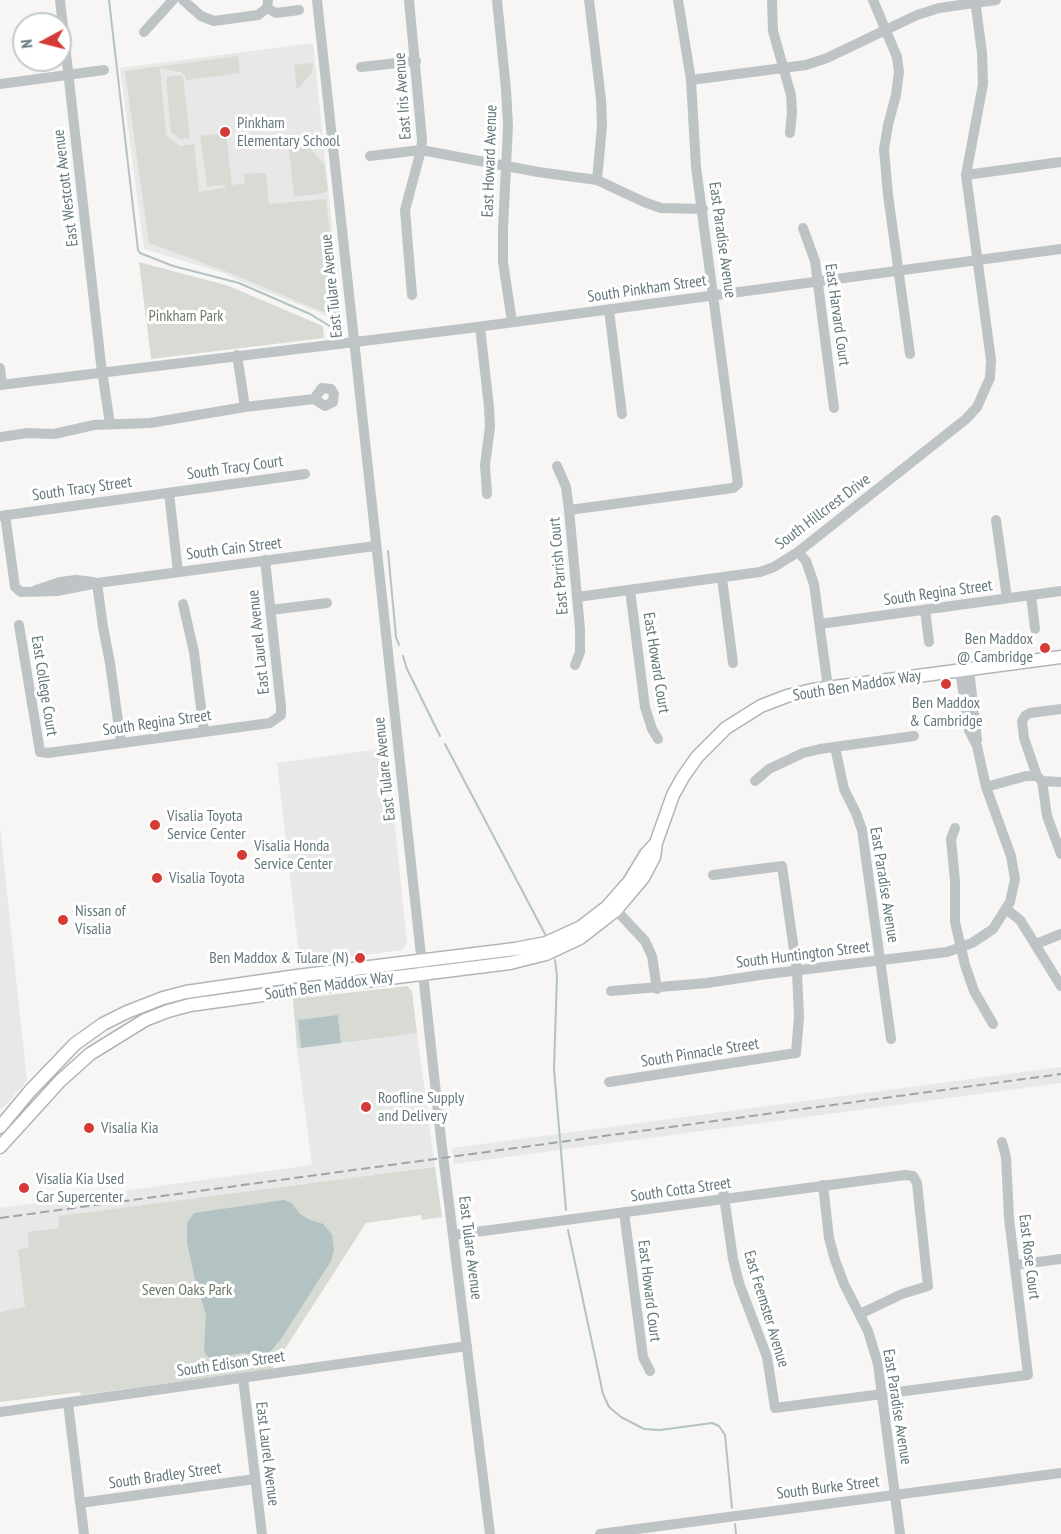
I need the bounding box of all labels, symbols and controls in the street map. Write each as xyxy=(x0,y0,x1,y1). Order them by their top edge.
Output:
north arrow xyxy=(12,12,72,72)
text: N xyxy=(16,38,37,49)
street label: East Iris Avenue xyxy=(390,52,416,140)
street label: East Howard Avenue xyxy=(478,104,502,218)
place label: Pinkham Elementary School xyxy=(237,113,340,151)
marker: Pinkham Elementary School xyxy=(218,125,232,139)
street label: East Westcott Avenue xyxy=(49,128,83,248)
street label: East Paradise Avenue xyxy=(704,181,740,299)
street label: East Tulare Avenue xyxy=(317,233,347,339)
street label: East Harvard Court xyxy=(820,263,854,367)
street label: South Pinkham Street xyxy=(586,271,708,307)
park label: Pinkham Park xyxy=(149,306,223,326)
street label: South Tracy Court xyxy=(186,452,284,484)
street label: South Hillcrest Drive xyxy=(772,470,874,554)
street label: South Tracy Street xyxy=(31,473,133,505)
street label: East Parrish Court xyxy=(545,517,573,615)
street label: South Cain Street xyxy=(185,534,283,564)
street label: South Regina Street xyxy=(883,576,993,610)
street label: East Laurel Avenue xyxy=(244,589,274,695)
street label: East Howard Court xyxy=(639,611,673,715)
place label: Ben Maddox @ Cambridge xyxy=(957,629,1033,667)
street label: East College Court xyxy=(27,635,61,737)
marker: Ben Maddox @ Cambridge xyxy=(1038,641,1052,655)
street label: South Ben Maddox Way xyxy=(791,666,923,706)
marker: Ben Maddox & Cambridge xyxy=(939,677,953,691)
place label: Ben Maddox & Cambridge xyxy=(909,693,983,731)
street label: South Regina Street xyxy=(102,706,212,740)
street label: East Tulare Avenue xyxy=(370,716,400,822)
place label: Visalia Toyota Service Center xyxy=(167,806,246,844)
marker: Visalia Toyota Service Center xyxy=(148,818,162,832)
street label: East Paradise Avenue xyxy=(865,826,903,944)
place label: Visalia Honda Service Center xyxy=(254,836,333,874)
marker: Visalia Honda Service Center xyxy=(235,848,249,862)
place label: Visalia Toyota xyxy=(169,868,245,888)
marker: Visalia Toyota xyxy=(150,871,164,885)
place label: Nissan of Visalia xyxy=(75,901,126,939)
marker: Nissan of Visalia xyxy=(56,913,70,927)
street label: South Huntington Street xyxy=(735,937,871,973)
place label: Ben Maddox & Tulare (N) xyxy=(209,948,348,968)
marker: Ben Maddox & Tulare (N) xyxy=(353,951,367,965)
street label: South Ben Maddox Way xyxy=(263,967,395,1005)
street label: South Pinnacle Street xyxy=(640,1034,760,1072)
place label: Roofline Supply and Delivery xyxy=(378,1088,464,1126)
marker: Roofline Supply and Delivery xyxy=(359,1100,373,1114)
place label: Visalia Kia xyxy=(101,1118,158,1138)
marker: Visalia Kia xyxy=(82,1121,96,1135)
place label: Visalia Kia Used Car Supercenter xyxy=(36,1169,124,1207)
street label: South Cotta Street xyxy=(630,1173,732,1207)
marker: Visalia Kia Used Car Supercenter xyxy=(17,1181,31,1195)
street label: East Tulare Avenue xyxy=(454,1195,486,1301)
street label: East Rose Court xyxy=(1014,1213,1044,1301)
street label: East Howard Court xyxy=(633,1239,665,1343)
street label: East Feemster Avenue xyxy=(739,1248,793,1370)
park label: Seven Oaks Park xyxy=(142,1280,232,1300)
street label: South Edison Street xyxy=(176,1347,286,1381)
street label: East Paradise Avenue xyxy=(878,1348,916,1466)
street label: East Laurel Avenue xyxy=(251,1401,283,1507)
street label: South Bradley Street xyxy=(108,1459,222,1493)
street label: South Burke Street xyxy=(775,1472,881,1504)

